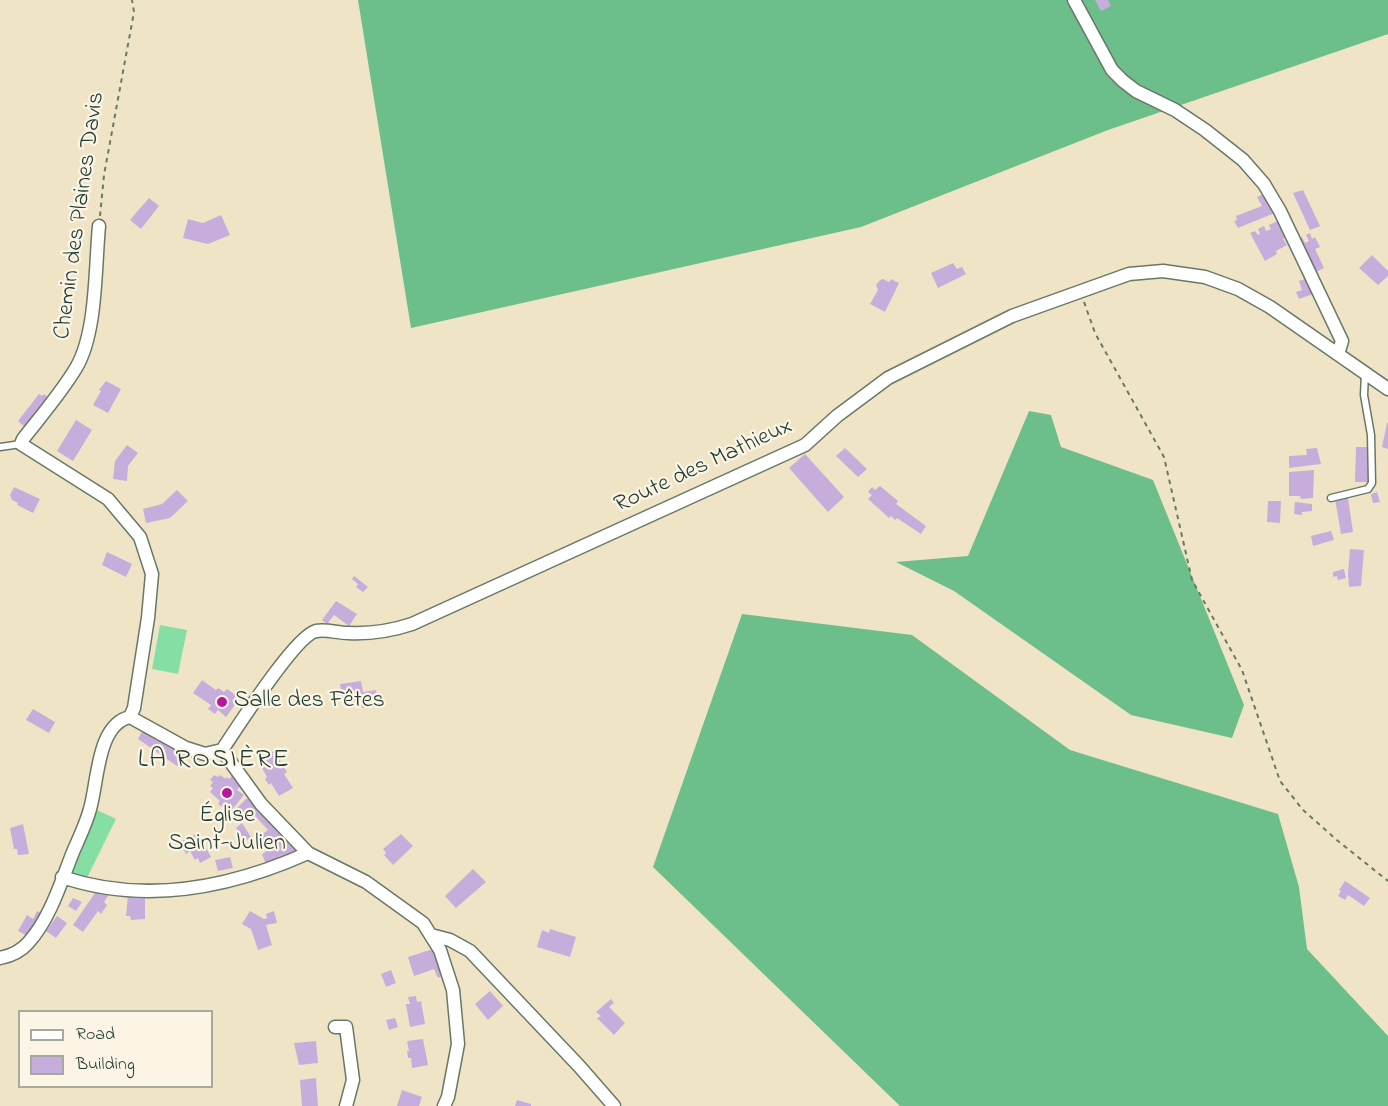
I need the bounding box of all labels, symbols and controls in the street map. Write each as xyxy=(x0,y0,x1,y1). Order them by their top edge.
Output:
street label: Chemin des Plaines Davis xyxy=(49,90,113,342)
street label: Route des Mathieux xyxy=(610,413,798,521)
place label: Salle des Fêtes xyxy=(234,688,385,716)
marker: Salle des Fêtes xyxy=(215,695,229,709)
district label: LA ROSIÈRE xyxy=(138,746,290,778)
marker: Église Saint-Julien xyxy=(220,786,234,800)
place label: Église Saint-Julien xyxy=(168,803,286,859)
legend xyxy=(18,1010,213,1088)
text: Road xyxy=(76,1022,115,1048)
text: Building xyxy=(76,1052,135,1078)

